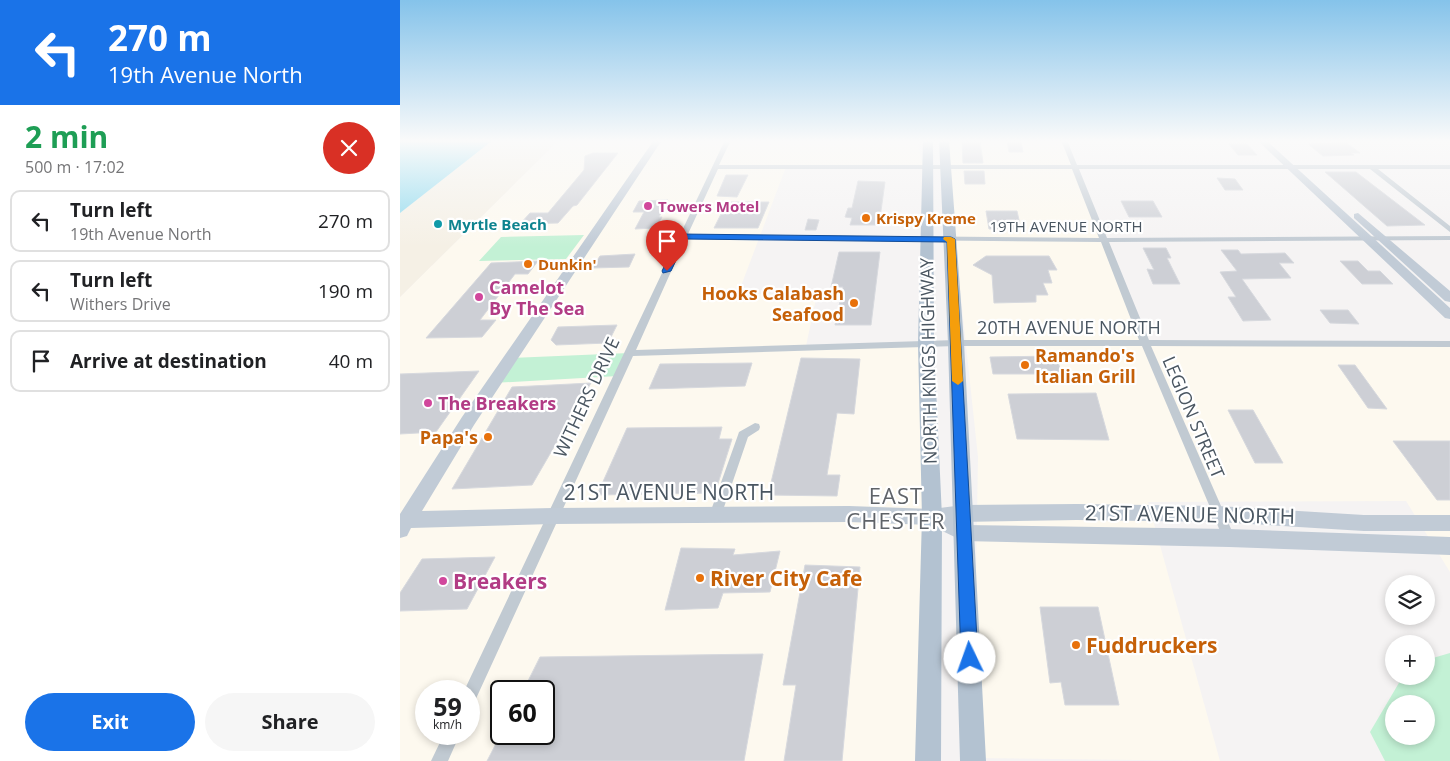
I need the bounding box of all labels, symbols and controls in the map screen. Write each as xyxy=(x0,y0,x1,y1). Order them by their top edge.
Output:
text: 270 m xyxy=(108,14,212,61)
icon: left xyxy=(25,20,90,85)
text: 19th Avenue North xyxy=(108,59,303,89)
text: 2 min xyxy=(25,116,108,157)
button: close xyxy=(323,122,375,174)
text: 500 m · 17:02 xyxy=(25,156,125,178)
place label: Towers Motel xyxy=(658,196,759,216)
text: Turn left xyxy=(70,197,152,223)
marker: Towers Motel xyxy=(642,200,654,212)
icon: left xyxy=(27,207,55,235)
text: 270 m xyxy=(318,208,373,234)
place label: Krispy Kreme xyxy=(876,208,976,228)
marker: Krispy Kreme xyxy=(860,212,872,224)
place label: Myrtle Beach xyxy=(448,214,547,234)
street label: 19TH AVENUE NORTH xyxy=(989,216,1143,236)
marker: Myrtle Beach xyxy=(432,218,444,230)
pin xyxy=(646,220,688,271)
text: 19th Avenue North xyxy=(70,223,212,245)
icon: arrive xyxy=(653,227,681,255)
place label: Dunkin' xyxy=(538,254,597,274)
street label: NORTH KINGS HIGHWAY xyxy=(914,257,942,464)
marker: Dunkin' xyxy=(522,258,534,270)
text: Turn left xyxy=(70,267,152,293)
place label: Camelot By The Sea xyxy=(489,275,585,320)
icon: left xyxy=(27,277,55,305)
text: 190 m xyxy=(318,278,373,304)
place label: Hooks Calabash Seafood xyxy=(701,281,844,326)
marker: Camelot By The Sea xyxy=(473,291,485,303)
text: Withers Drive xyxy=(70,293,171,315)
marker: Hooks Calabash Seafood xyxy=(848,297,860,309)
street label: 20TH AVENUE NORTH xyxy=(977,315,1161,339)
street label: WITHERS DRIVE xyxy=(548,333,624,461)
place label: Ramando's Italian Grill xyxy=(1035,343,1136,388)
icon: arrive xyxy=(27,347,55,375)
text: Arrive at destination xyxy=(70,348,267,374)
text: 40 m xyxy=(329,348,373,374)
street label: LEGION STREET xyxy=(1157,352,1231,482)
marker: Ramando's Italian Grill xyxy=(1019,359,1031,371)
place label: The Breakers xyxy=(438,391,556,415)
marker: The Breakers xyxy=(422,397,434,409)
place label: Papa's xyxy=(420,425,478,449)
marker: Papa's xyxy=(482,431,494,443)
street label: 21ST AVENUE NORTH xyxy=(564,478,774,506)
district label: EAST CHESTER xyxy=(846,480,946,535)
street label: 21ST AVENUE NORTH xyxy=(1085,498,1295,530)
place label: River City Cafe xyxy=(710,564,863,592)
place label: Breakers xyxy=(453,567,547,595)
marker: River City Cafe xyxy=(694,572,706,584)
marker: Breakers xyxy=(437,575,449,587)
map controls xyxy=(1385,575,1435,745)
button: layers xyxy=(1385,575,1435,625)
position arrow xyxy=(943,631,995,683)
place label: Fuddruckers xyxy=(1086,631,1217,659)
button: + xyxy=(1385,635,1435,685)
marker: Fuddruckers xyxy=(1070,639,1082,651)
speed limit sign: 60 xyxy=(490,680,555,745)
text: 59 xyxy=(433,689,462,723)
button: Exit xyxy=(25,693,195,751)
button: Share xyxy=(205,693,375,751)
button: − xyxy=(1385,695,1435,745)
text: km/h xyxy=(433,716,462,733)

